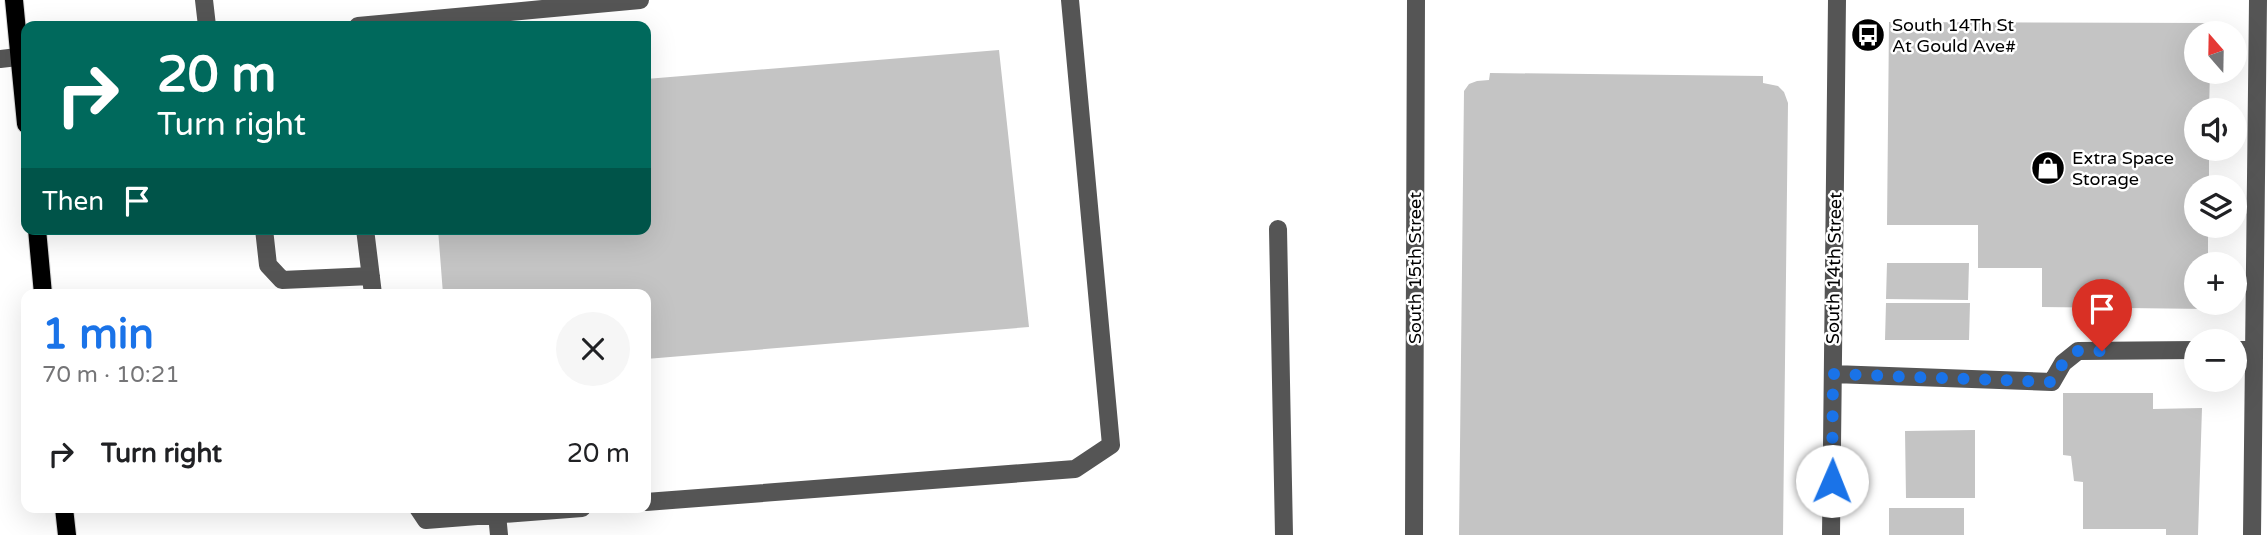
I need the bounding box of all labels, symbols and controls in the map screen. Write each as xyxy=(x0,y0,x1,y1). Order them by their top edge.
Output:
place label: South 14Th St At Gould Ave# xyxy=(1892,14,2016,57)
bus stop icon: South 14Th St At Gould Ave# xyxy=(1849,16,1887,54)
north arrow xyxy=(2184,21,2247,84)
map controls xyxy=(2184,21,2247,392)
text: 20 m xyxy=(157,46,276,105)
icon: right xyxy=(42,49,133,140)
button: sound xyxy=(2184,98,2247,161)
text: Turn right xyxy=(157,106,306,144)
place label: Extra Space Storage xyxy=(2072,147,2174,190)
shop icon: Extra Space Storage xyxy=(2029,149,2067,187)
button: layers xyxy=(2184,175,2247,238)
icon: arrive xyxy=(118,182,156,220)
text: Then xyxy=(42,186,104,217)
street label: South 15th Street xyxy=(1404,192,1426,344)
street label: South 14th Street xyxy=(1822,192,1846,344)
button: + xyxy=(2184,252,2247,315)
pin xyxy=(2072,279,2132,351)
icon: arrive xyxy=(2083,290,2121,328)
text: 1 min xyxy=(42,309,154,360)
button: close xyxy=(556,312,630,386)
button: − xyxy=(2184,329,2247,392)
text: 70 m · 10:21 xyxy=(42,361,180,389)
icon: right xyxy=(42,435,80,473)
text: Turn right xyxy=(101,438,222,469)
text: 20 m xyxy=(567,438,630,469)
position arrow xyxy=(1795,444,1869,518)

